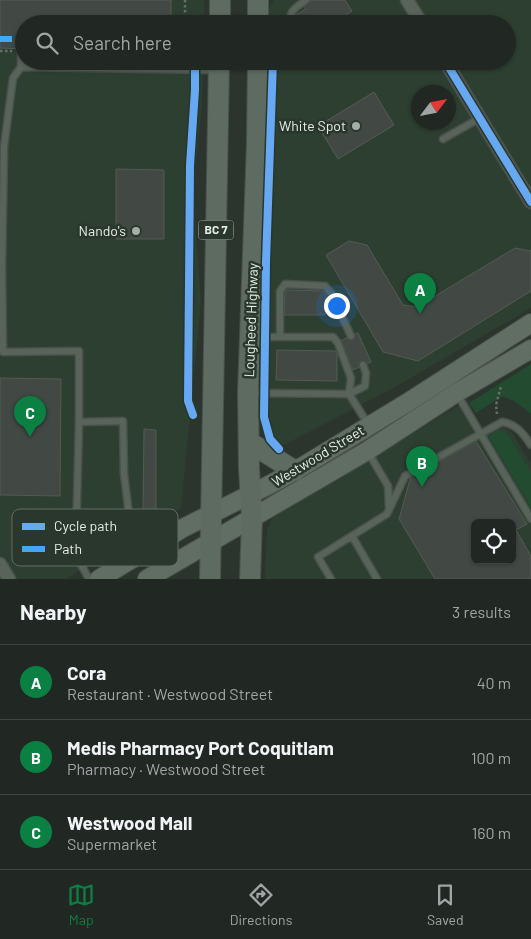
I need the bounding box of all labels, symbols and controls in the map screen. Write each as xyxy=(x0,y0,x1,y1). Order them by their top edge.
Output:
search box xyxy=(15,15,516,70)
icon: search xyxy=(33,29,61,57)
text: Search here xyxy=(73,31,172,54)
north arrow xyxy=(411,85,456,130)
place label: White Spot xyxy=(279,117,346,134)
marker: White Spot xyxy=(350,120,362,132)
road number: BC 7 xyxy=(198,220,234,240)
place label: Nando's xyxy=(79,222,126,239)
marker: Nando's xyxy=(130,225,142,237)
street label: Lougheed Highway xyxy=(240,262,261,377)
pin: A xyxy=(404,273,436,314)
your location xyxy=(324,293,350,319)
pin: C xyxy=(14,396,46,437)
street label: Westwood Street xyxy=(269,421,367,490)
pin: B xyxy=(406,446,438,487)
legend xyxy=(12,509,178,566)
text: Cycle path xyxy=(54,517,117,534)
map controls xyxy=(471,519,516,564)
button: locate xyxy=(471,519,516,564)
text: Path xyxy=(54,540,82,557)
text: Nearby xyxy=(20,599,86,624)
text: 3 results xyxy=(452,602,511,621)
text: Cora xyxy=(67,661,106,684)
text: A xyxy=(31,673,41,692)
text: 40 m xyxy=(477,673,511,692)
text: Restaurant · Westwood Street xyxy=(67,684,273,703)
text: Medis Pharmacy Port Coquitlam xyxy=(67,736,334,759)
text: B xyxy=(31,748,41,767)
text: 100 m xyxy=(471,748,511,767)
text: Pharmacy · Westwood Street xyxy=(67,759,265,778)
text: Westwood Mall xyxy=(67,811,192,834)
text: C xyxy=(31,823,41,842)
text: 160 m xyxy=(472,823,511,842)
text: Supermarket xyxy=(67,834,157,853)
tab: Map xyxy=(67,881,95,928)
tab: Directions xyxy=(230,881,292,928)
tab: Saved xyxy=(427,881,464,928)

